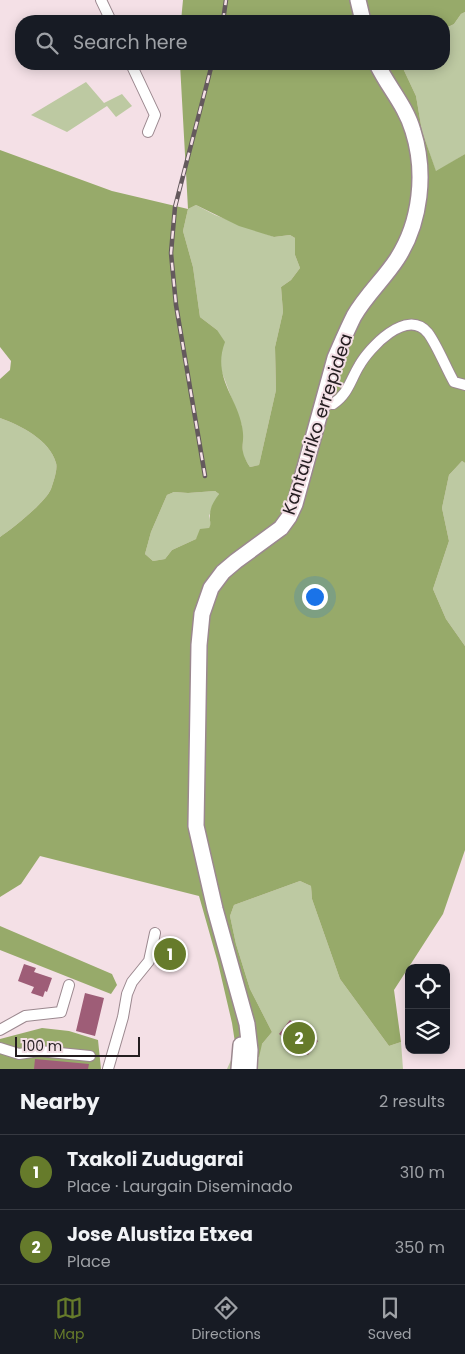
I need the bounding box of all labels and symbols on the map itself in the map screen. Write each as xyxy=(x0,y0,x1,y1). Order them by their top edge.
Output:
street label: Kantauriko errepidea xyxy=(276,330,358,518)
your location xyxy=(302,584,328,610)
pin: 1 xyxy=(154,935,186,973)
pin: 2 xyxy=(283,1019,315,1057)
scale bar xyxy=(15,1034,140,1057)

